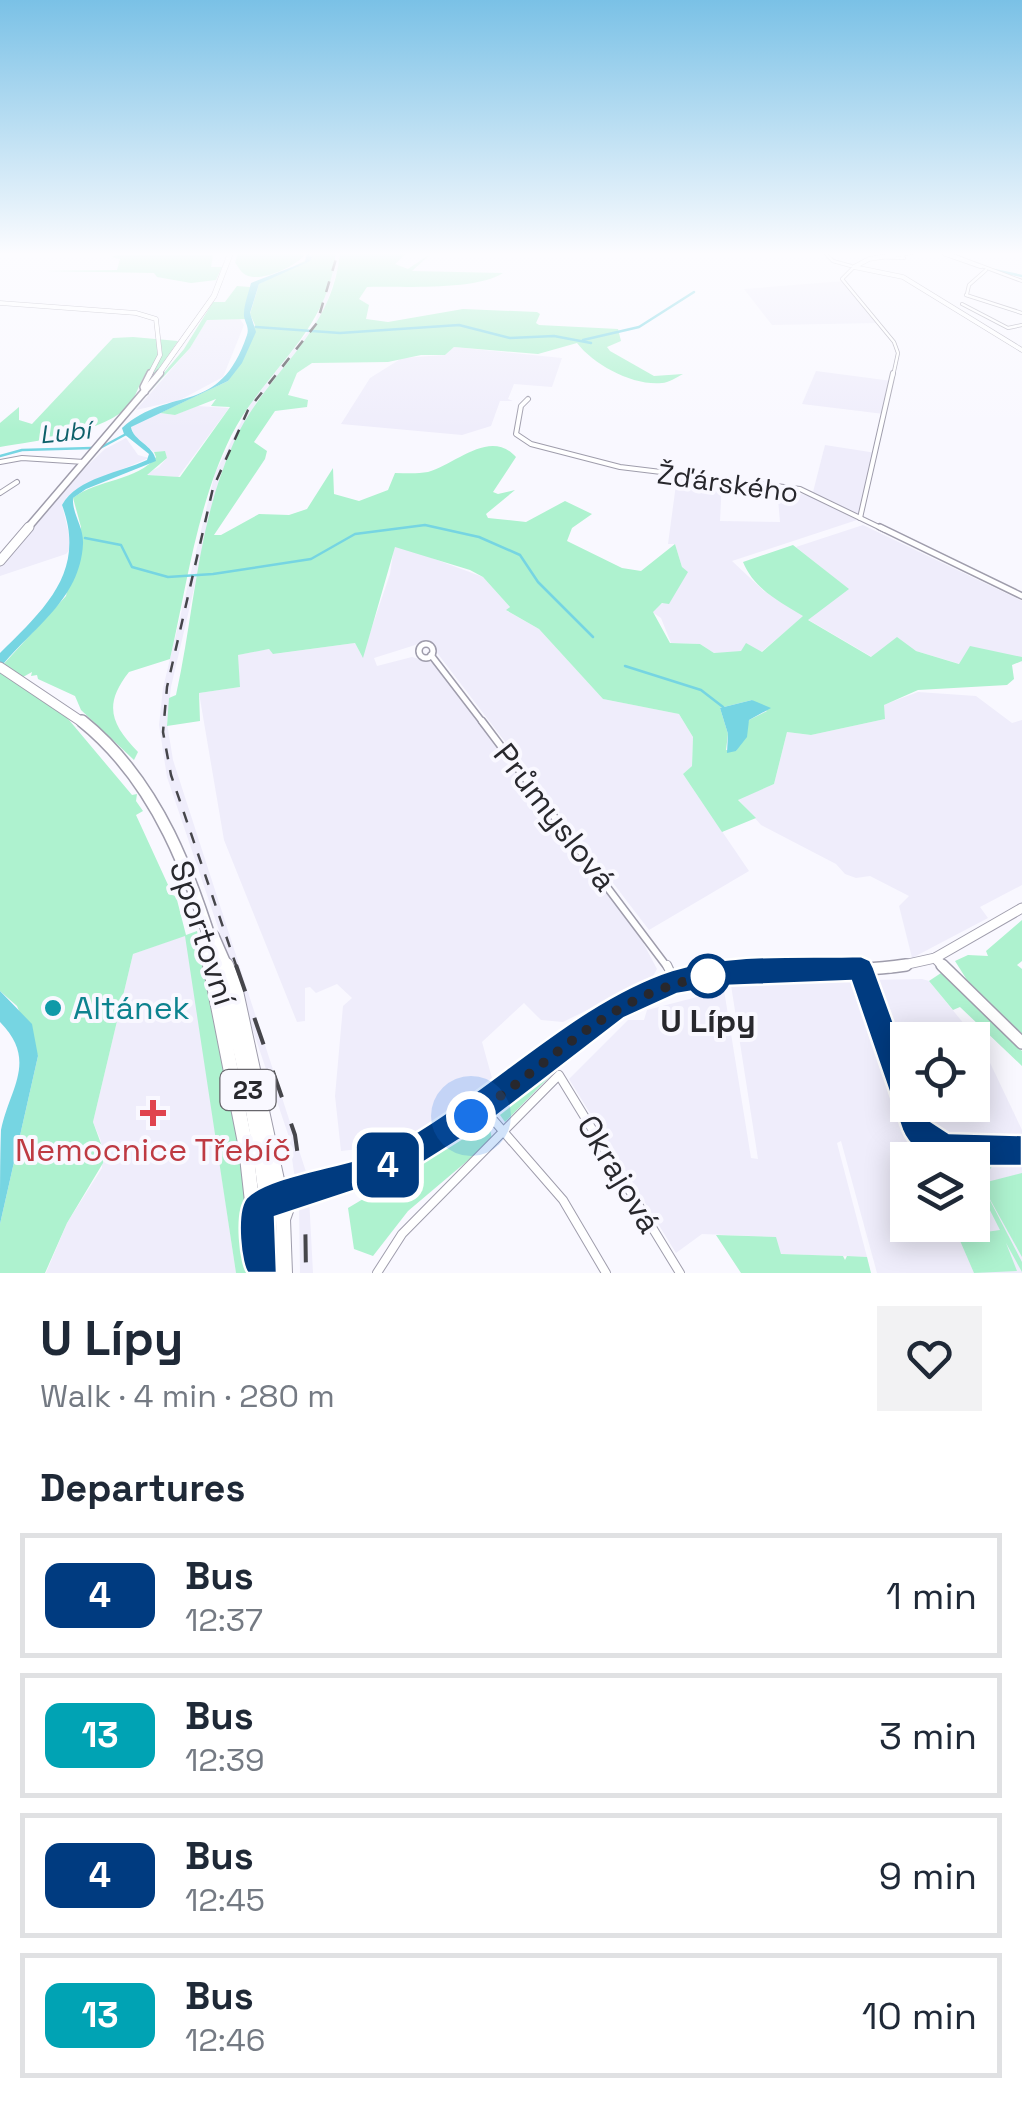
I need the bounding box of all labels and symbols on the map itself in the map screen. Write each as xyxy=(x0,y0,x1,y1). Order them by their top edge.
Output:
water label: Lubí xyxy=(38,413,97,451)
street label: Žďárského xyxy=(655,455,801,511)
street label: Průmyslová xyxy=(485,735,625,899)
street label: Sportovní xyxy=(161,855,245,1011)
marker: U Lípy xyxy=(687,955,729,997)
place label: Altánek xyxy=(73,988,190,1028)
marker: Altánek xyxy=(42,997,64,1019)
place label: U Lípy xyxy=(660,1001,756,1041)
road number: 23 xyxy=(220,1070,276,1110)
your location xyxy=(446,1091,496,1141)
marker: Nemocnice Třebíč xyxy=(140,1100,166,1126)
street label: Okrajová xyxy=(568,1108,670,1240)
place label: Nemocnice Třebíč xyxy=(15,1130,291,1170)
line badge: 4 xyxy=(356,1132,420,1198)

